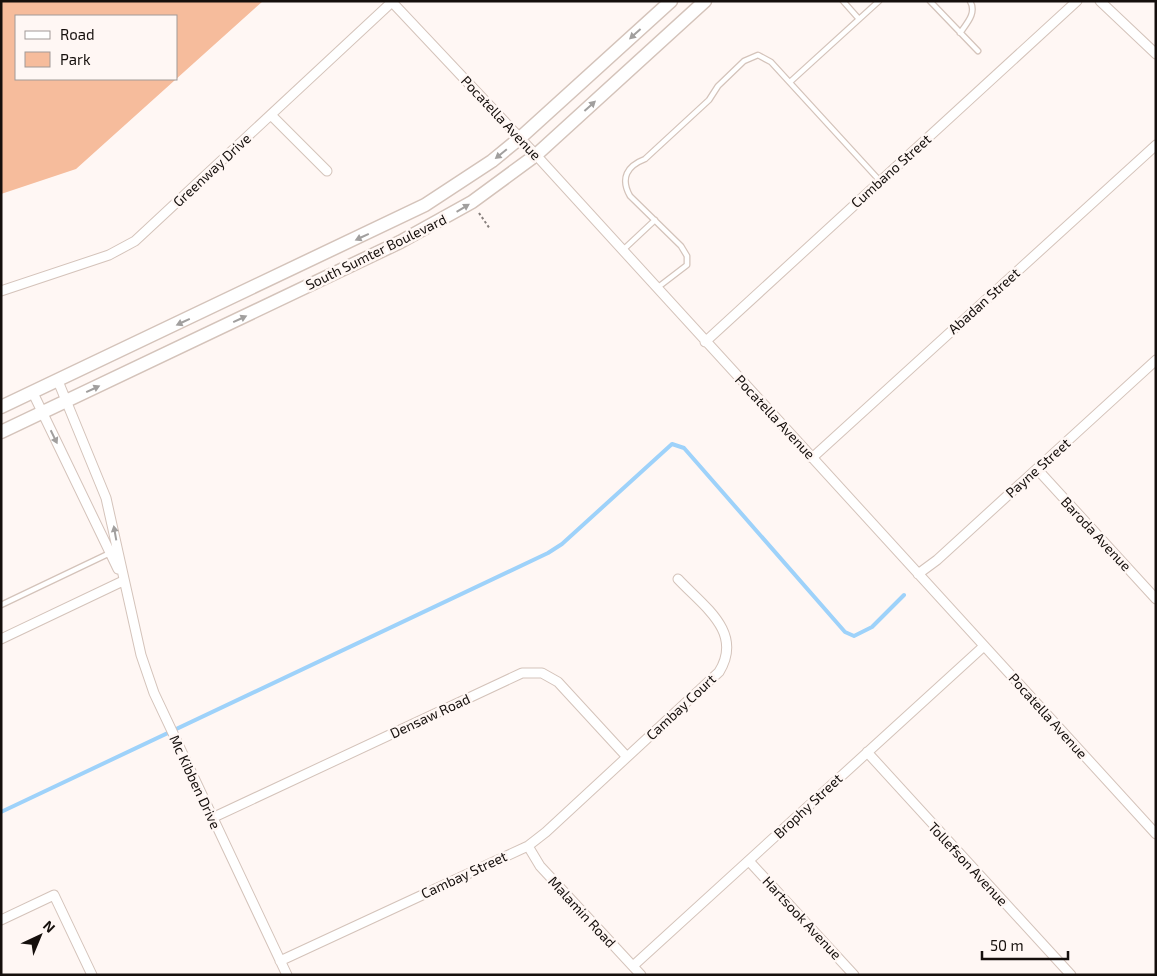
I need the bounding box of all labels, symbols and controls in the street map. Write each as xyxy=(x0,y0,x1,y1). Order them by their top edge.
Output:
legend xyxy=(15,15,178,80)
text: Road xyxy=(60,25,95,43)
one-way arrow xyxy=(630,28,642,40)
text: Park xyxy=(60,50,91,68)
street label: Pocatella Avenue xyxy=(458,72,545,163)
one-way arrow xyxy=(583,100,595,112)
street label: Greenway Drive xyxy=(169,129,254,210)
street label: Cumbano Street xyxy=(847,130,934,211)
one-way arrow xyxy=(495,148,508,159)
one-way arrow xyxy=(457,203,470,212)
street label: South Sumter Boulevard xyxy=(303,210,449,293)
one-way arrow xyxy=(355,233,369,241)
street label: Abadan Street xyxy=(944,264,1023,337)
one-way arrow xyxy=(232,315,247,323)
one-way arrow xyxy=(176,318,190,326)
street label: Pocatella Avenue xyxy=(732,371,819,462)
one-way arrow xyxy=(86,384,100,392)
one-way arrow xyxy=(50,429,58,444)
street label: Payne Street xyxy=(1002,434,1073,501)
street label: Baroda Avenue xyxy=(1058,493,1135,574)
one-way arrow xyxy=(110,525,118,541)
street label: Pocatella Avenue xyxy=(1006,669,1091,762)
street label: Cambay Court xyxy=(642,670,719,743)
street label: Densaw Road xyxy=(387,690,473,742)
street label: Mc Kibben Drive xyxy=(166,732,225,832)
street label: Brophy Street xyxy=(770,770,845,842)
street label: Tollefson Avenue xyxy=(925,818,1012,909)
street label: Cambay Street xyxy=(418,847,509,902)
street label: Hartsook Avenue xyxy=(759,872,845,963)
street label: Malamin Road xyxy=(545,873,620,951)
north arrow xyxy=(15,911,65,961)
text: N xyxy=(40,917,59,936)
scale bar xyxy=(982,928,1068,960)
text: 50 m xyxy=(990,936,1024,954)

